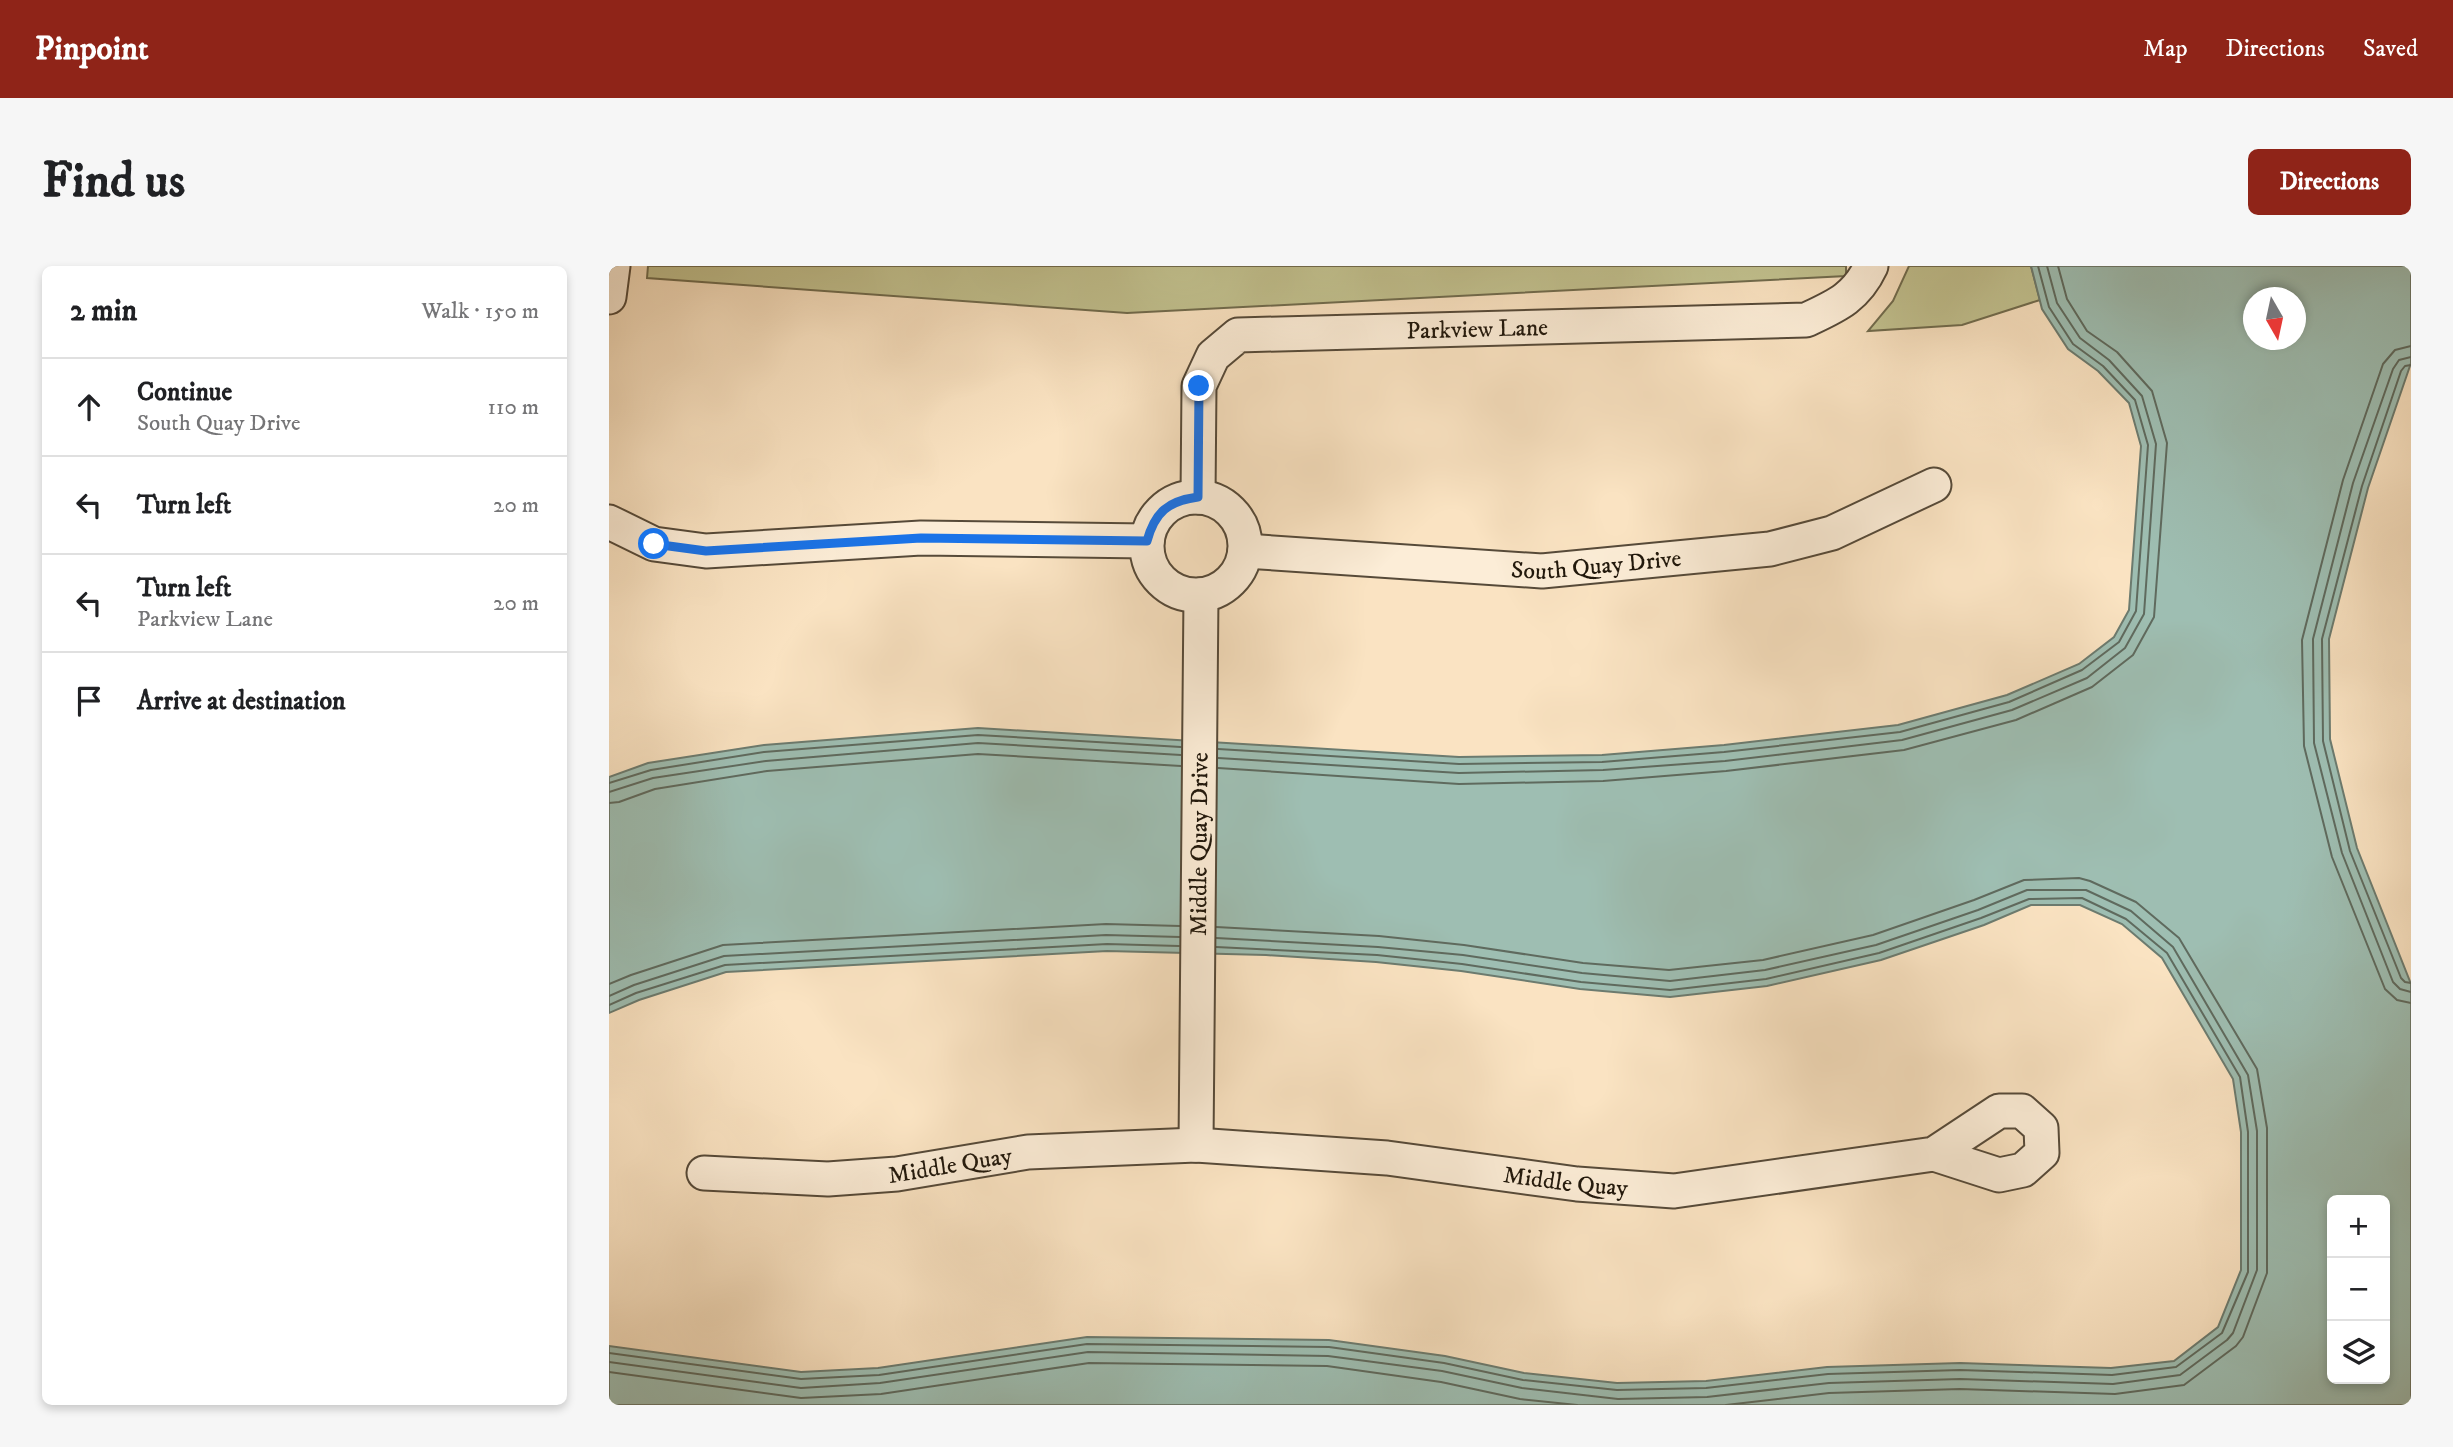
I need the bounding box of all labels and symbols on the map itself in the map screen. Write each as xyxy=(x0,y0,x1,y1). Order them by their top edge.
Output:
north arrow xyxy=(2243,287,2306,350)
street label: Parkview Lane xyxy=(1406,313,1549,347)
route end xyxy=(1183,370,1214,401)
route start xyxy=(638,528,669,559)
street label: South Quay Drive xyxy=(1510,544,1683,587)
street label: Middle Quay Drive xyxy=(1184,752,1216,936)
street label: Middle Quay xyxy=(886,1141,1015,1191)
street label: Middle Quay xyxy=(1501,1160,1630,1204)

